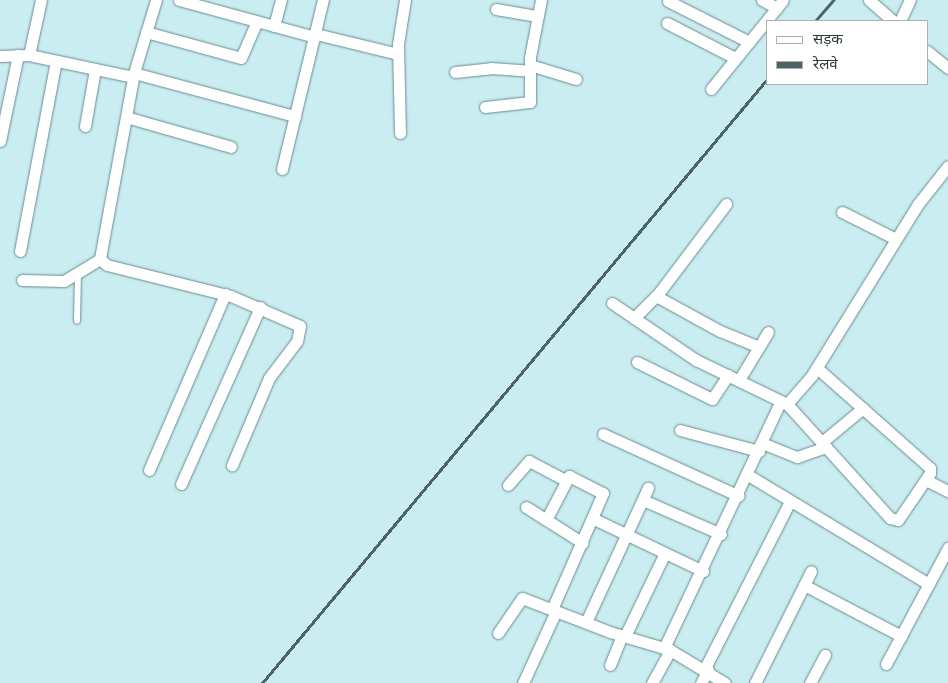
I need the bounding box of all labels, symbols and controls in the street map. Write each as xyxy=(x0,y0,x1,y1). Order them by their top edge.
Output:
legend xyxy=(766,20,928,85)
text: सड़क xyxy=(813,30,843,48)
text: रेलवे xyxy=(813,55,838,73)

